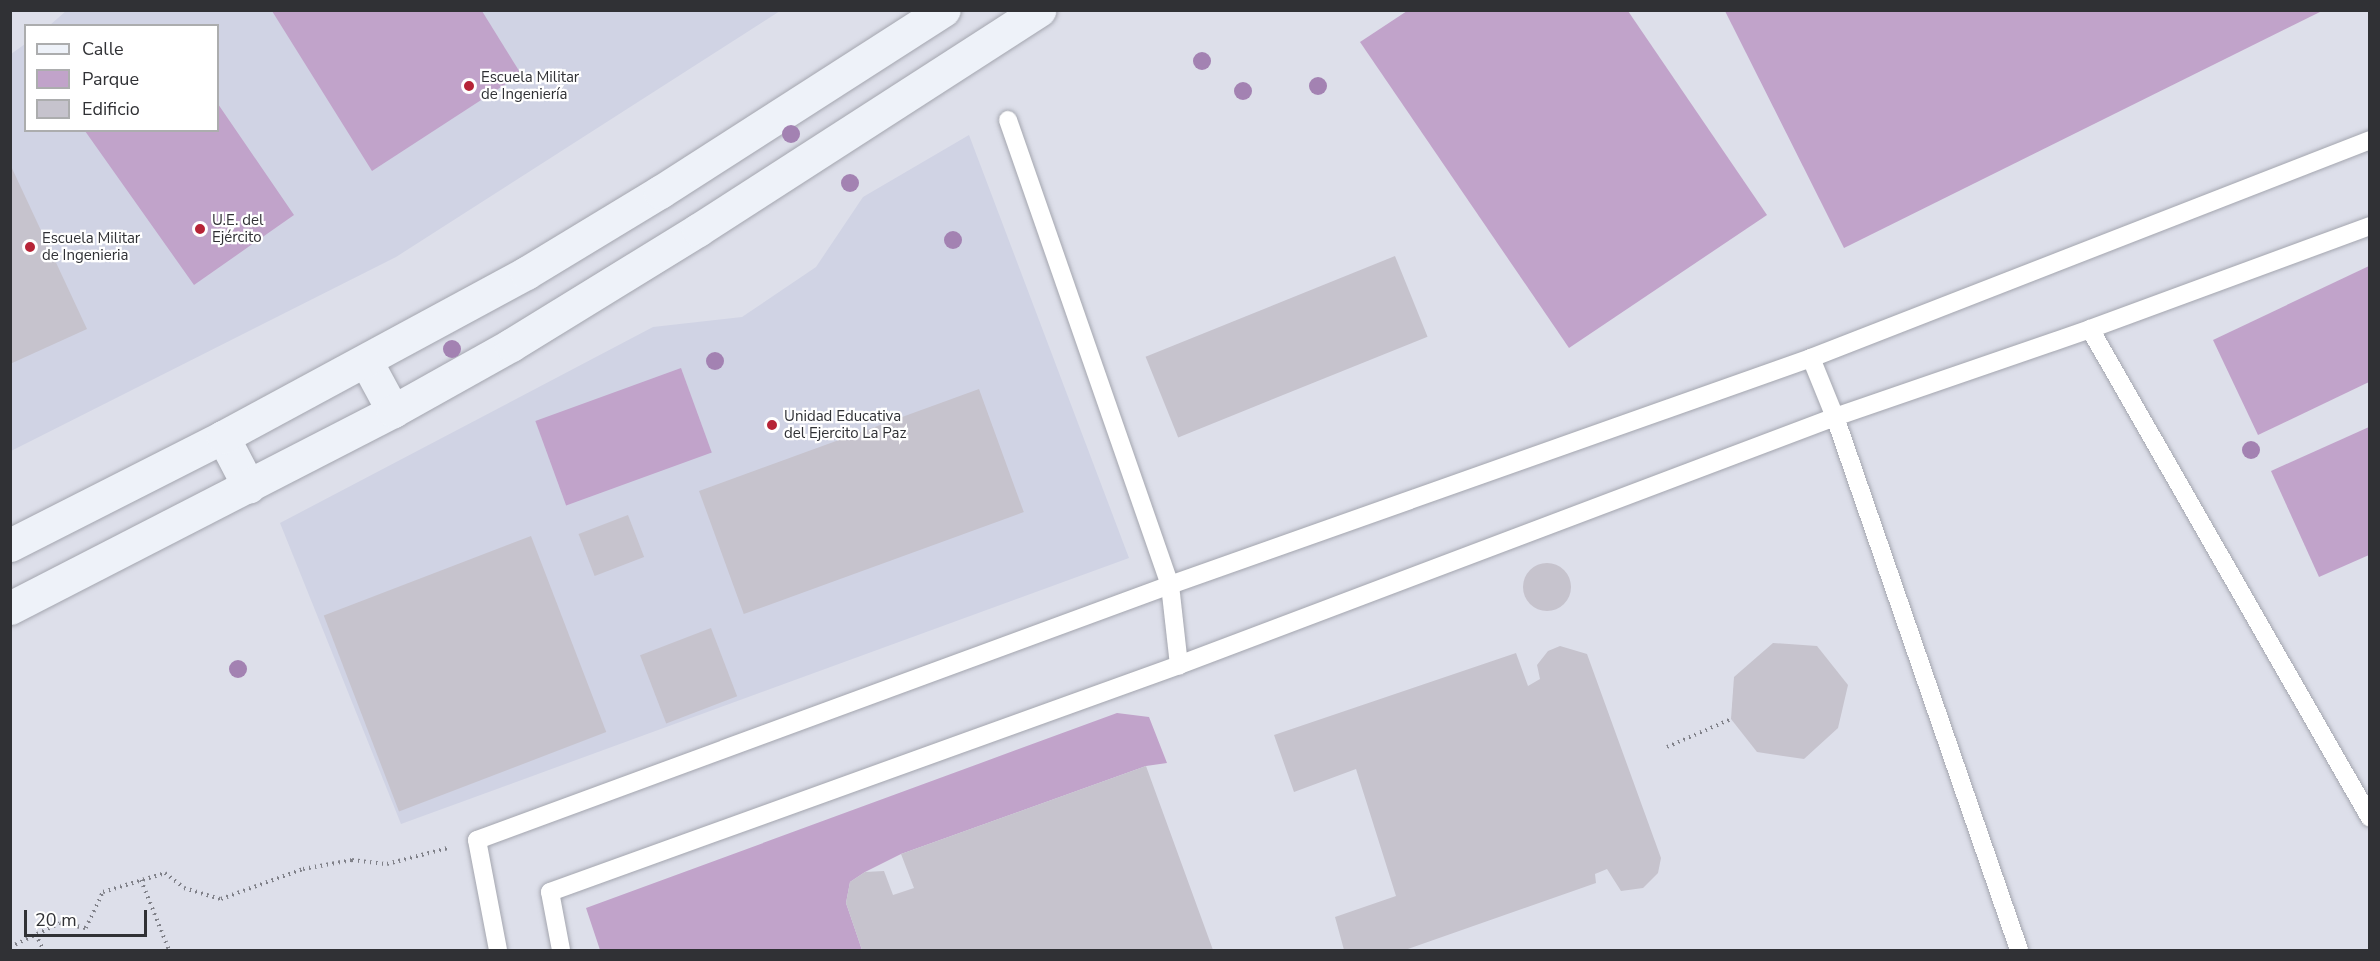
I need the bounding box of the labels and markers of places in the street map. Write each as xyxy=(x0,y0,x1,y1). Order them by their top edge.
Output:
place label: Escuela Militar de Ingeniería xyxy=(481,68,579,103)
marker: Escuela Militar de Ingeniería xyxy=(462,79,476,93)
place label: U.E. del Ejército xyxy=(212,211,263,246)
marker: U.E. del Ejército xyxy=(193,222,207,236)
place label: Escuela Militar de Ingenieria xyxy=(42,229,140,264)
marker: Escuela Militar de Ingenieria xyxy=(23,240,37,254)
place label: Unidad Educativa del Ejercito La Paz xyxy=(784,407,906,442)
marker: Unidad Educativa del Ejercito La Paz xyxy=(765,418,779,432)

